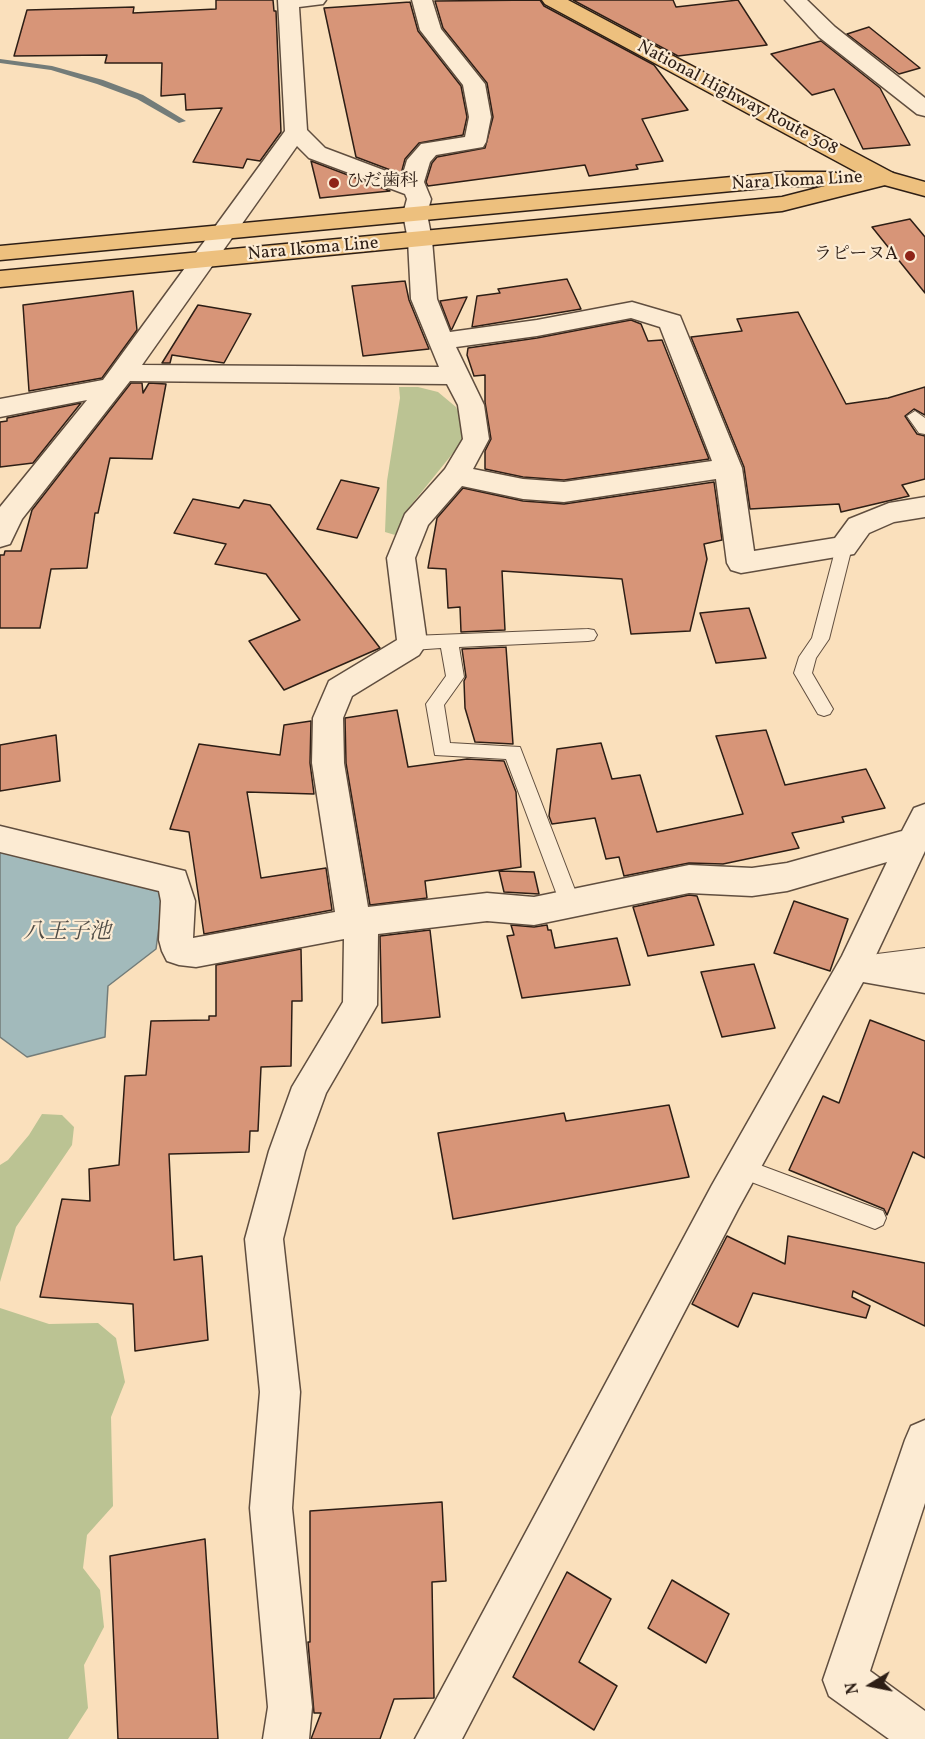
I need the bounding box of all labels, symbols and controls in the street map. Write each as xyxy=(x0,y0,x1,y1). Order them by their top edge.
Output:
street label: National Highway Route 308 xyxy=(633,37,841,161)
street label: Nara Ikoma Line xyxy=(731,168,863,196)
place label: ひだ歯科 xyxy=(346,172,418,194)
marker: ひだ歯科 xyxy=(327,176,341,190)
street label: Nara Ikoma Line xyxy=(247,234,379,266)
place label: ラピーヌA xyxy=(814,245,898,267)
marker: ラピーヌA xyxy=(903,249,917,263)
water label: 八王子池 xyxy=(23,921,111,947)
north arrow xyxy=(841,1655,901,1715)
text: N xyxy=(841,1680,865,1696)

